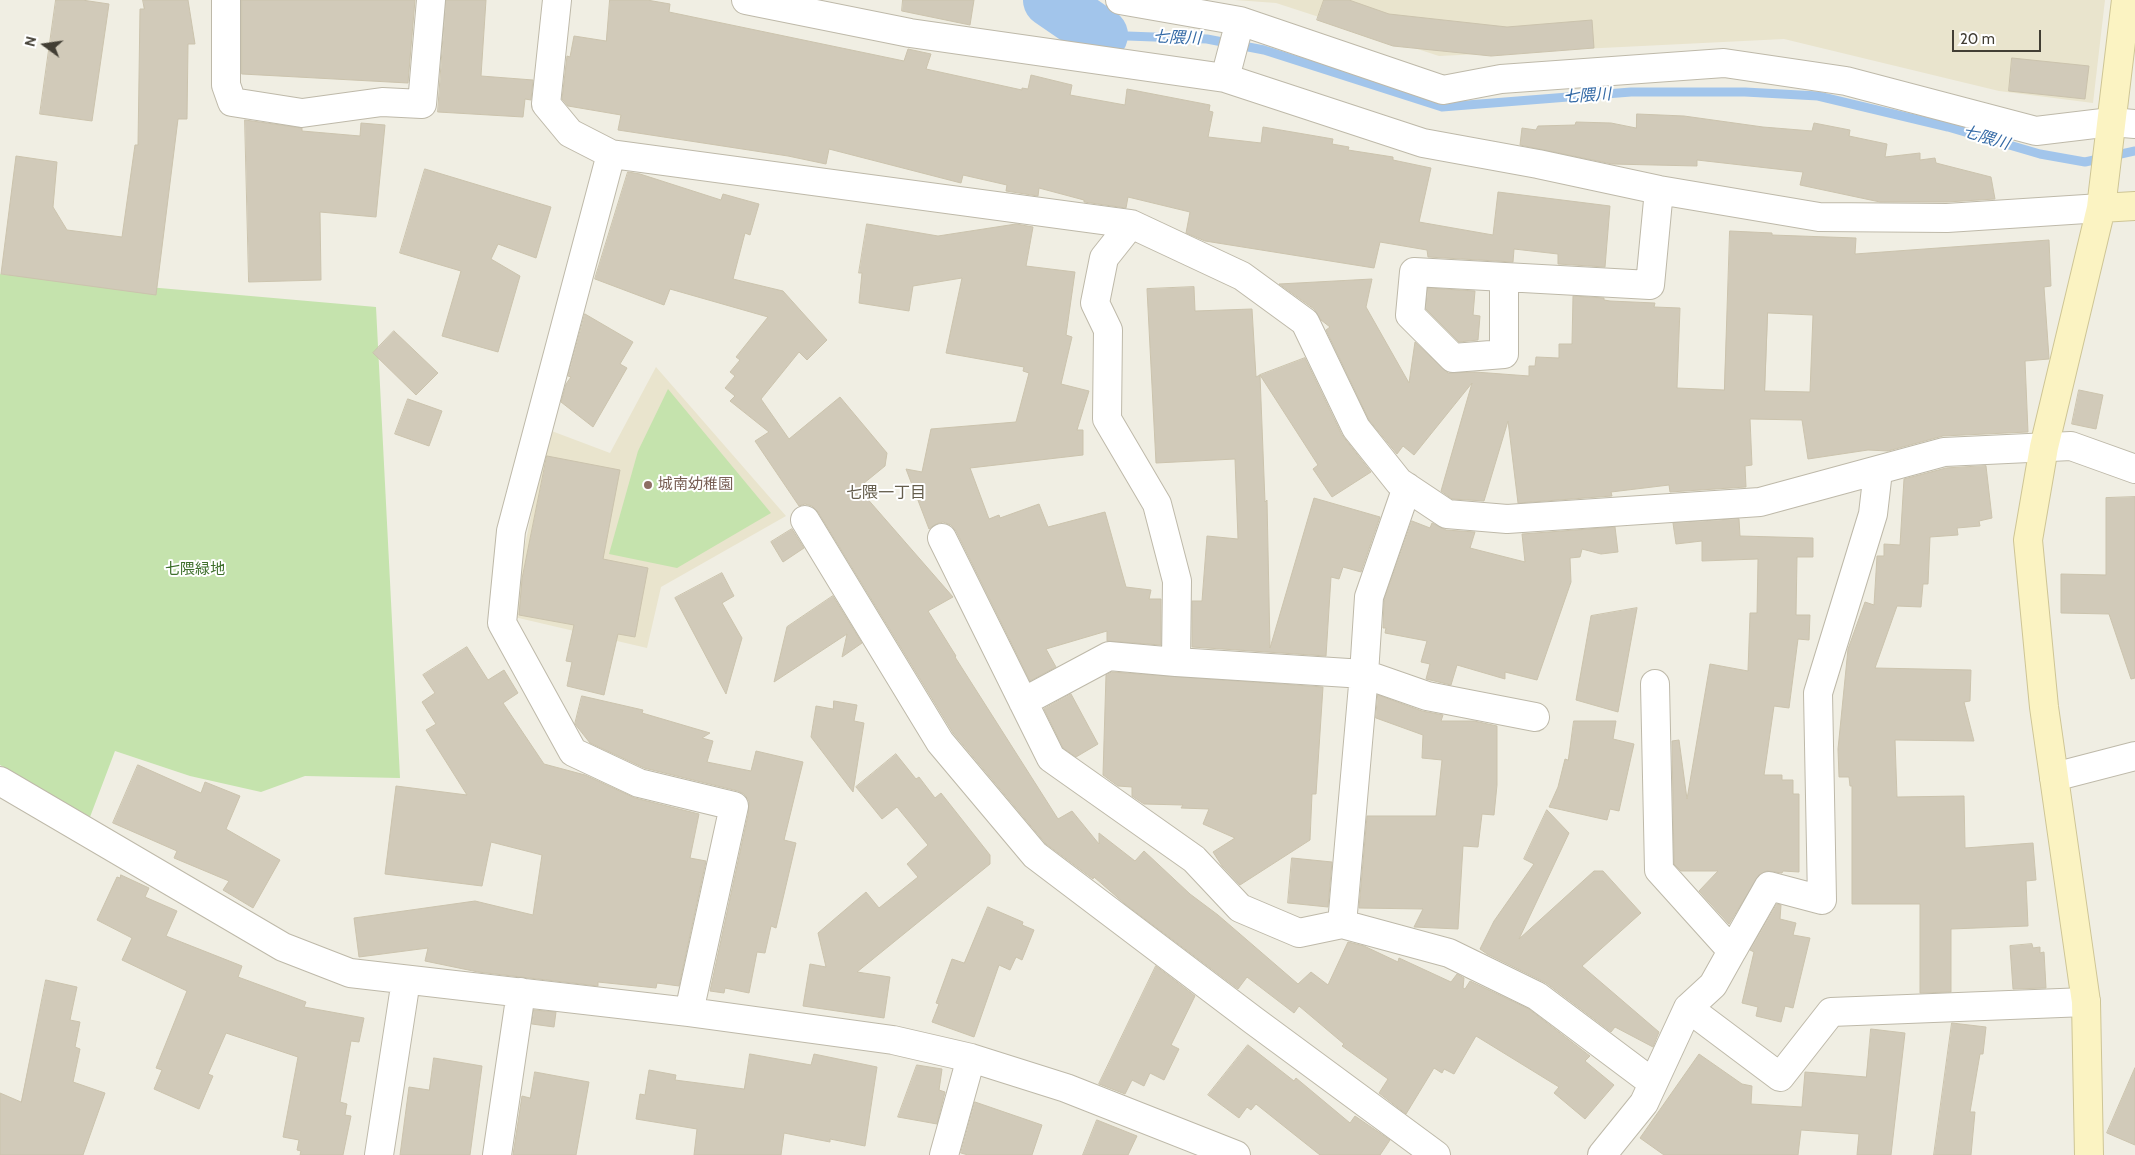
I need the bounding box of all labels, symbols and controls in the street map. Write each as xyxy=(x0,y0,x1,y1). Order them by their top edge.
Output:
north arrow xyxy=(20,20,70,70)
scale bar xyxy=(1955,20,2044,52)
water label: 七隈川 xyxy=(1153,28,1201,48)
text: 20 m xyxy=(1960,30,1995,48)
text: N xyxy=(21,34,40,48)
water label: 七隈川 xyxy=(1562,85,1612,107)
water label: 七隈川 xyxy=(1960,122,2012,154)
place label: 城南幼稚園 xyxy=(658,476,733,494)
marker: 城南幼稚園 xyxy=(642,479,654,491)
district label: 七隈一丁目 xyxy=(846,483,926,503)
park label: 七隈緑地 xyxy=(165,561,225,579)

